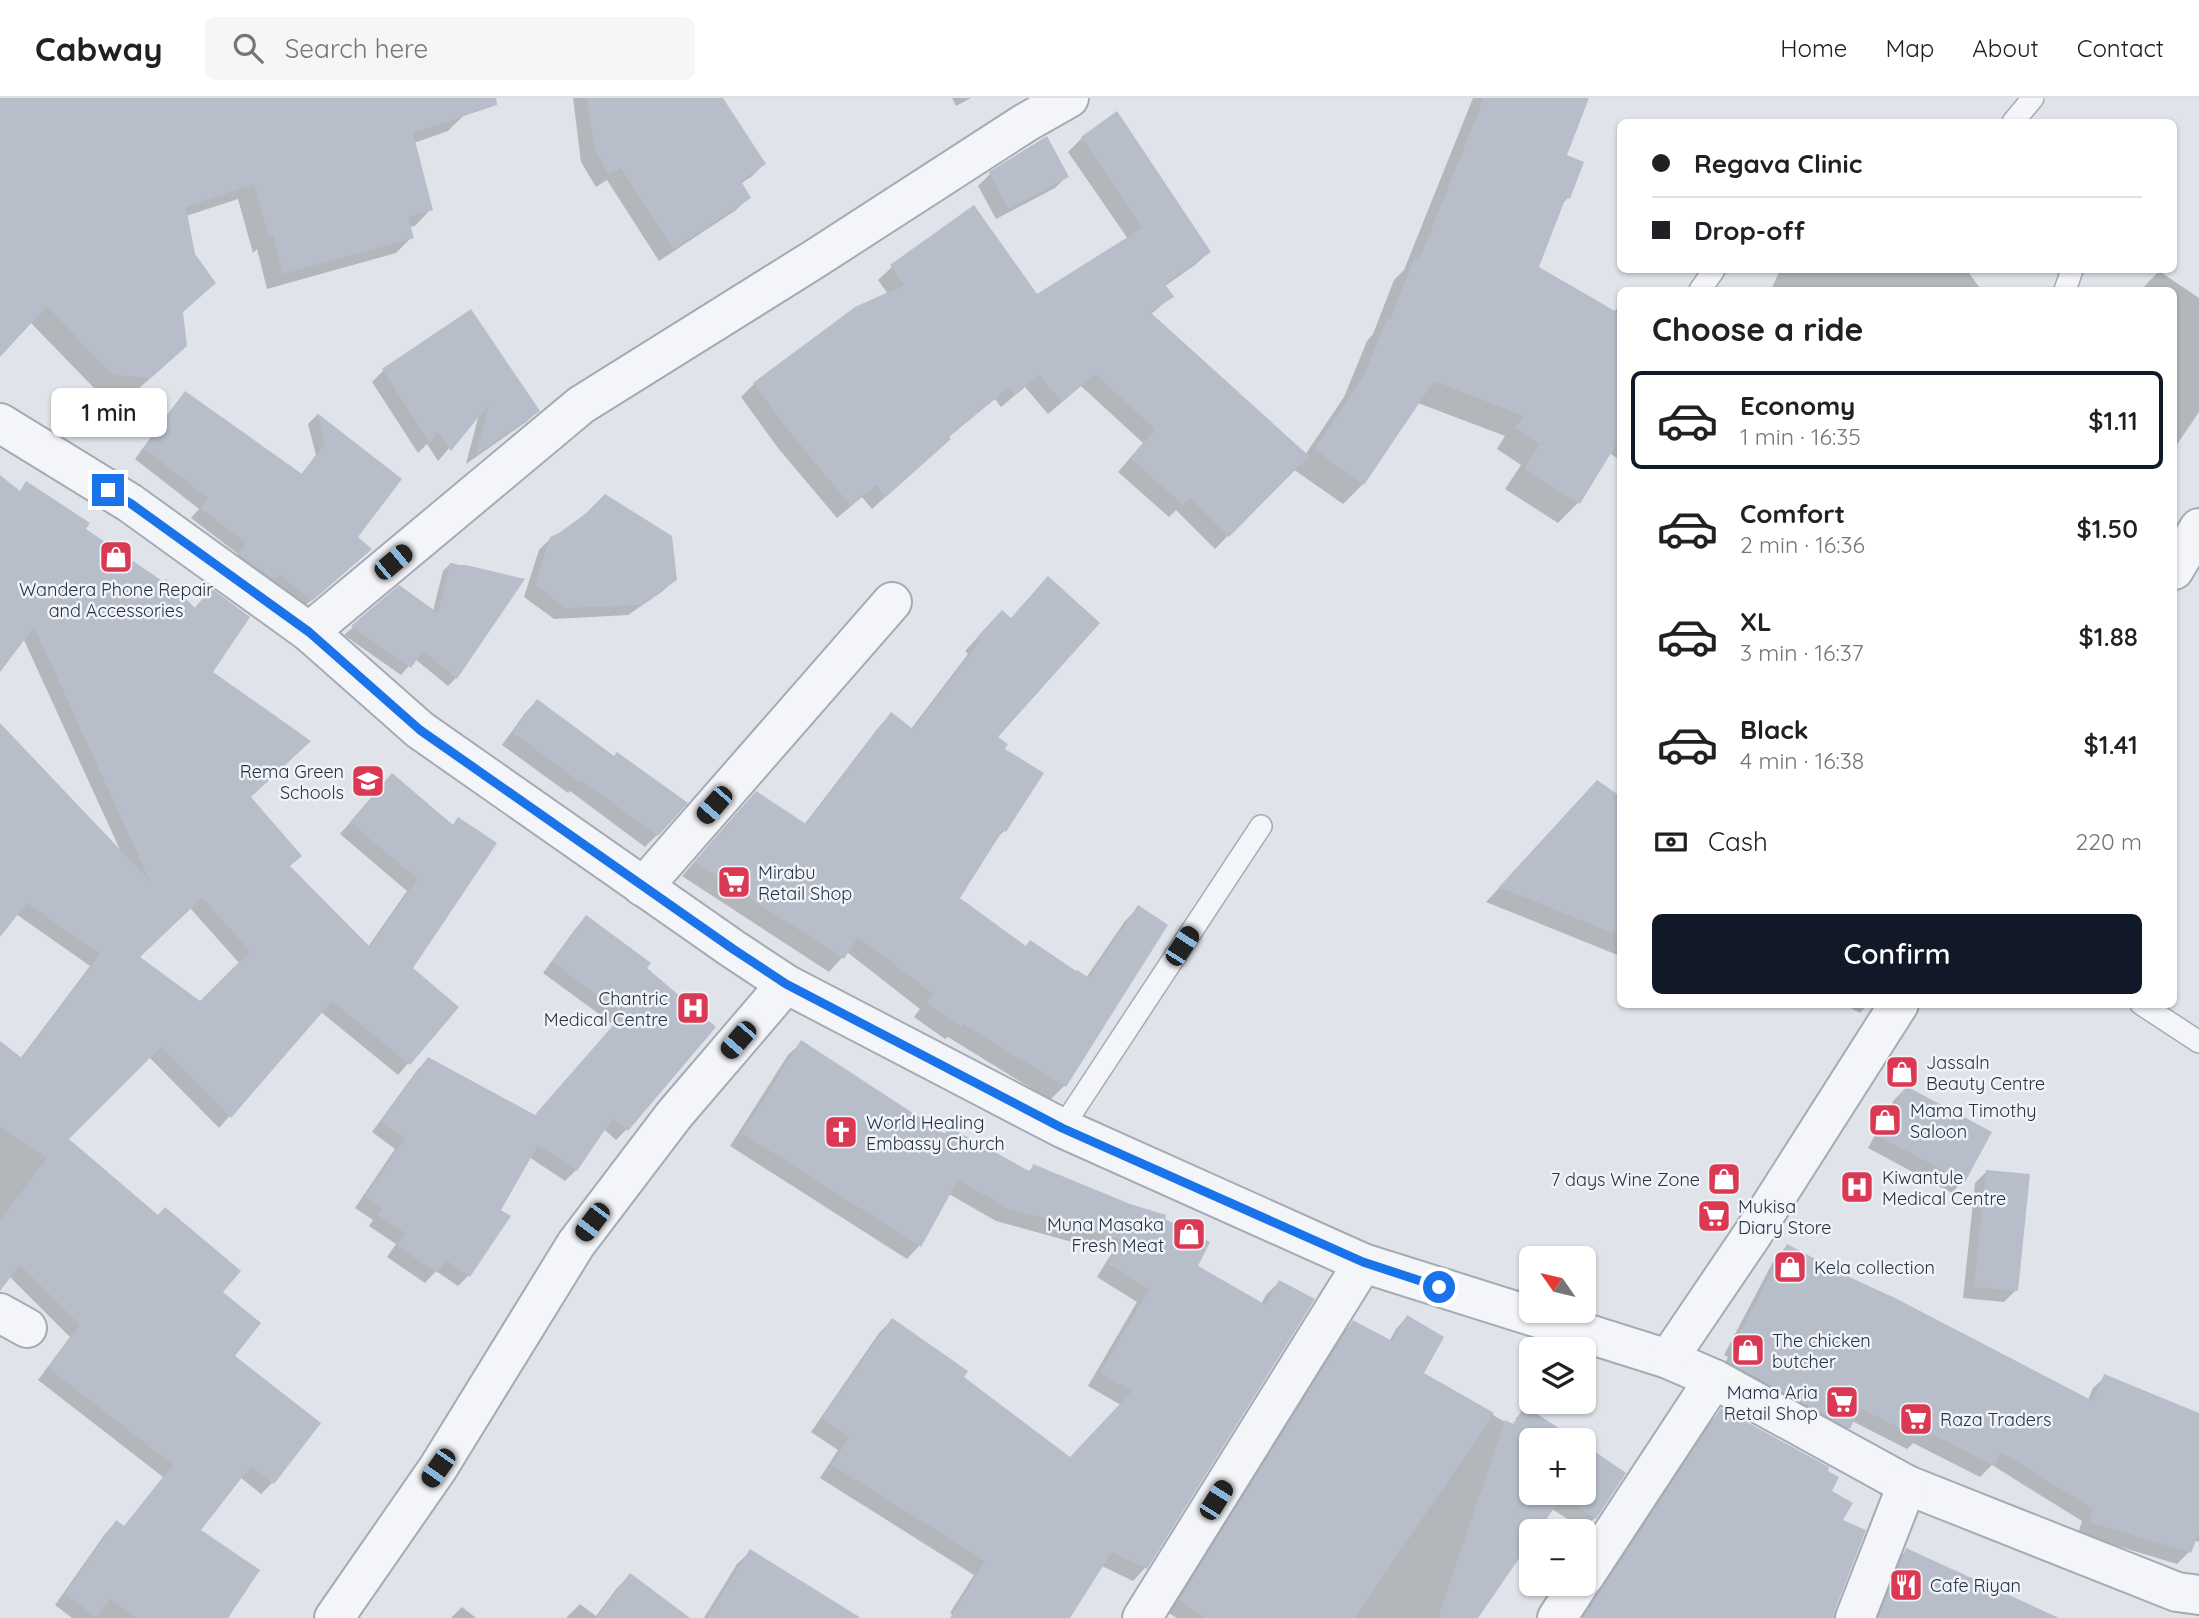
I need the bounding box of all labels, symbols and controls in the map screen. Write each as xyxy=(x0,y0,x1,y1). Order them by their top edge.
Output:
search box xyxy=(205,17,695,80)
text: Cabway xyxy=(35,28,163,69)
icon: search xyxy=(229,29,267,67)
text: Search here xyxy=(285,32,428,65)
text: Home xyxy=(1780,33,1847,63)
text: Map xyxy=(1885,33,1934,63)
text: About xyxy=(1972,33,2039,63)
text: Contact xyxy=(2077,33,2164,63)
text: Regava Clinic xyxy=(1694,147,1862,180)
text: Drop-off xyxy=(1694,214,1805,247)
text: Choose a ride xyxy=(1652,309,1864,349)
callout: 1 min xyxy=(50,388,166,438)
icon: car xyxy=(1656,389,1719,452)
text: Economy xyxy=(1740,389,1855,422)
text: 1 min xyxy=(81,398,137,427)
text: $1.11 xyxy=(2088,404,2138,437)
text: 1 min · 16:35 xyxy=(1740,422,1861,451)
route end xyxy=(92,474,124,506)
icon: car xyxy=(1656,497,1719,560)
text: Comfort xyxy=(1740,497,1845,530)
text: $1.50 xyxy=(2076,512,2138,545)
text: 2 min · 16:36 xyxy=(1740,530,1865,559)
shop icon: Wandera Phone Repair and Accessories xyxy=(97,538,135,576)
car xyxy=(371,540,416,584)
place label: Wandera Phone Repair and Accessories xyxy=(19,578,213,622)
icon: car xyxy=(1656,605,1719,668)
text: XL xyxy=(1740,605,1772,638)
text: $1.88 xyxy=(2079,620,2138,653)
text: 3 min · 16:37 xyxy=(1740,638,1864,667)
icon: car xyxy=(1656,713,1719,776)
text: Black xyxy=(1740,713,1809,746)
text: $1.41 xyxy=(2084,728,2138,761)
text: 4 min · 16:38 xyxy=(1740,746,1864,775)
place label: Rema Green Schools xyxy=(240,760,344,804)
school or university icon: Rema Green Schools xyxy=(349,762,387,800)
car xyxy=(693,782,736,828)
icon: cash xyxy=(1652,823,1690,861)
text: Cash xyxy=(1708,825,1768,858)
text: 220 m xyxy=(2076,827,2142,856)
place label: Mirabu Retail Shop xyxy=(758,861,852,905)
supermarket icon: Mirabu Retail Shop xyxy=(715,863,753,901)
button: Confirm xyxy=(1652,914,2142,994)
car xyxy=(1162,923,1203,969)
place label: Chantric Medical Centre xyxy=(544,987,668,1031)
hospital icon: Chantric Medical Centre xyxy=(674,989,712,1027)
car xyxy=(717,1017,760,1063)
place label: Jassaln Beauty Centre xyxy=(1926,1051,2045,1095)
shop icon: Jassaln Beauty Centre xyxy=(1883,1053,1921,1091)
place label: Mama Timothy Saloon xyxy=(1910,1099,2037,1143)
shop icon: Mama Timothy Saloon xyxy=(1866,1101,1904,1139)
place label: World Healing Embassy Church xyxy=(866,1111,1005,1155)
church icon: World Healing Embassy Church xyxy=(822,1113,860,1151)
shop icon: 7 days Wine Zone xyxy=(1705,1160,1743,1198)
place label: Kiwantule Medical Centre xyxy=(1882,1166,2006,1210)
place label: 7 days Wine Zone xyxy=(1551,1168,1700,1191)
hospital icon: Kiwantule Medical Centre xyxy=(1838,1168,1876,1206)
place label: Mukisa Diary Store xyxy=(1738,1195,1831,1239)
supermarket icon: Mukisa Diary Store xyxy=(1695,1197,1733,1235)
car xyxy=(571,1199,614,1245)
place label: Muna Masaka Fresh Meat xyxy=(1047,1213,1164,1257)
shop icon: Muna Masaka Fresh Meat xyxy=(1170,1215,1208,1253)
north arrow xyxy=(1519,1246,1596,1323)
map controls xyxy=(1519,1246,1596,1596)
shop icon: Kela collection xyxy=(1771,1248,1809,1286)
place label: Kela collection xyxy=(1814,1256,1935,1279)
route start xyxy=(1423,1271,1455,1303)
place label: The chicken butcher xyxy=(1772,1329,1871,1373)
shop icon: The chicken butcher xyxy=(1729,1331,1767,1369)
button: layers xyxy=(1519,1337,1596,1414)
place label: Mama Aria Retail Shop xyxy=(1724,1381,1818,1425)
supermarket icon: Mama Aria Retail Shop xyxy=(1823,1383,1861,1421)
supermarket icon: Raza Traders xyxy=(1897,1400,1935,1438)
place label: Raza Traders xyxy=(1940,1408,2051,1431)
button: + xyxy=(1519,1428,1596,1505)
car xyxy=(418,1445,459,1491)
car xyxy=(1196,1477,1237,1523)
button: − xyxy=(1519,1519,1596,1596)
restaurant icon: Cafe Riyan xyxy=(1887,1566,1925,1604)
place label: Cafe Riyan xyxy=(1930,1574,2021,1597)

